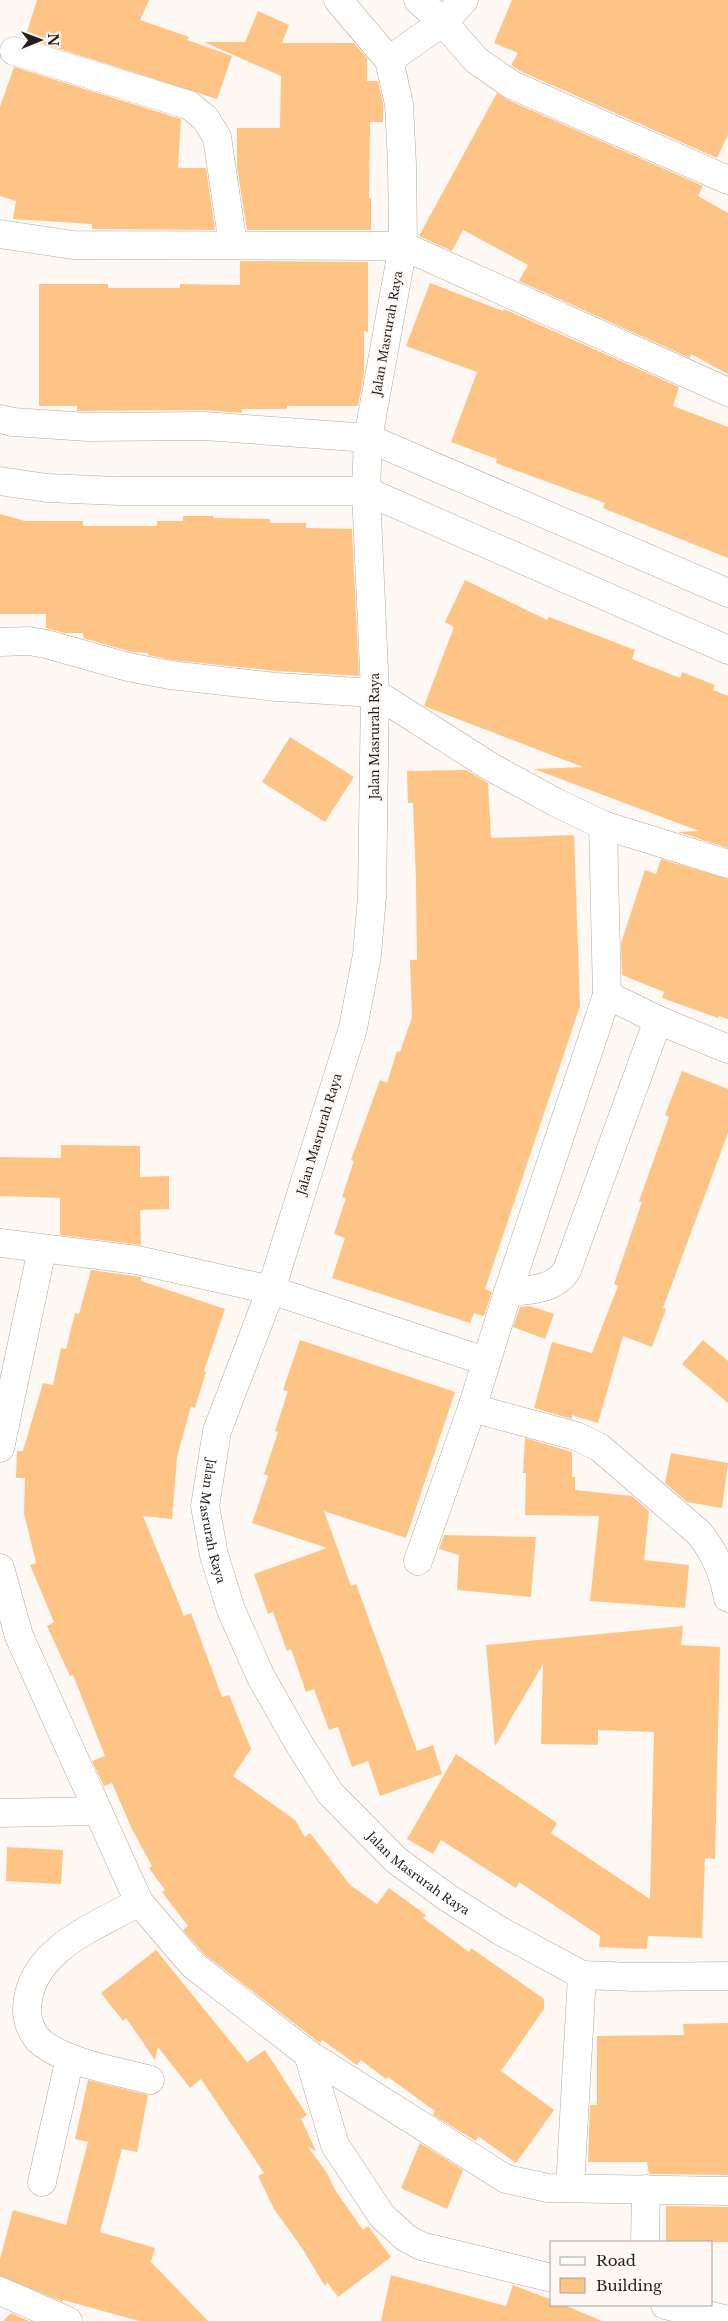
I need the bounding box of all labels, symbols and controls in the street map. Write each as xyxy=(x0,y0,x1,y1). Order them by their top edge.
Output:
north arrow xyxy=(15,15,65,65)
text: N xyxy=(44,33,62,47)
street label: Jalan Masrurah Raya xyxy=(368,269,405,398)
street label: Jalan Masrurah Raya xyxy=(367,673,382,801)
street label: Jalan Masrurah Raya xyxy=(293,1071,345,1199)
street label: Jalan Masrurah Raya xyxy=(197,1456,230,1585)
street label: Jalan Masrurah Raya xyxy=(363,1827,473,1918)
legend xyxy=(550,2241,713,2306)
text: Road xyxy=(596,2251,636,2270)
text: Building xyxy=(596,2276,663,2295)

